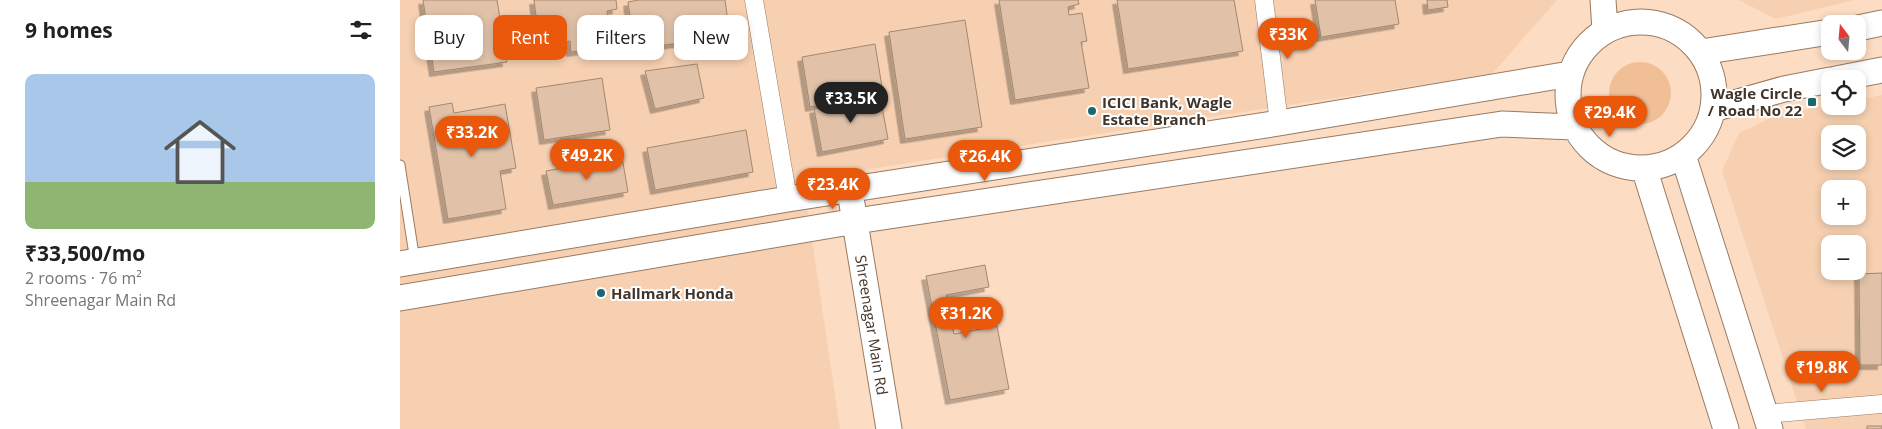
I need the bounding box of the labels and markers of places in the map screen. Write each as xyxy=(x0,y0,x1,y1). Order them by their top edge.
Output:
pin: ₹33K xyxy=(1258,18,1318,60)
pin: ₹33.5K xyxy=(810,82,892,124)
place label: Wagle Circle / Road No 22 xyxy=(1708,83,1802,120)
place label: ICICI Bank, Wagle Estate Branch xyxy=(1102,92,1232,129)
pin: ₹29.4K xyxy=(1569,96,1651,138)
marker: Wagle Circle / Road No 22 xyxy=(1806,96,1818,108)
marker: ICICI Bank, Wagle Estate Branch xyxy=(1086,105,1098,117)
pin: ₹33.2K xyxy=(431,116,513,158)
pin: ₹49.2K xyxy=(546,138,628,181)
pin: ₹26.4K xyxy=(944,140,1026,182)
pin: ₹23.4K xyxy=(792,168,874,210)
place label: Hallmark Honda xyxy=(611,283,734,303)
marker: Hallmark Honda xyxy=(595,287,607,299)
pin: ₹31.2K xyxy=(925,296,1007,339)
pin: ₹19.8K xyxy=(1781,350,1863,393)

